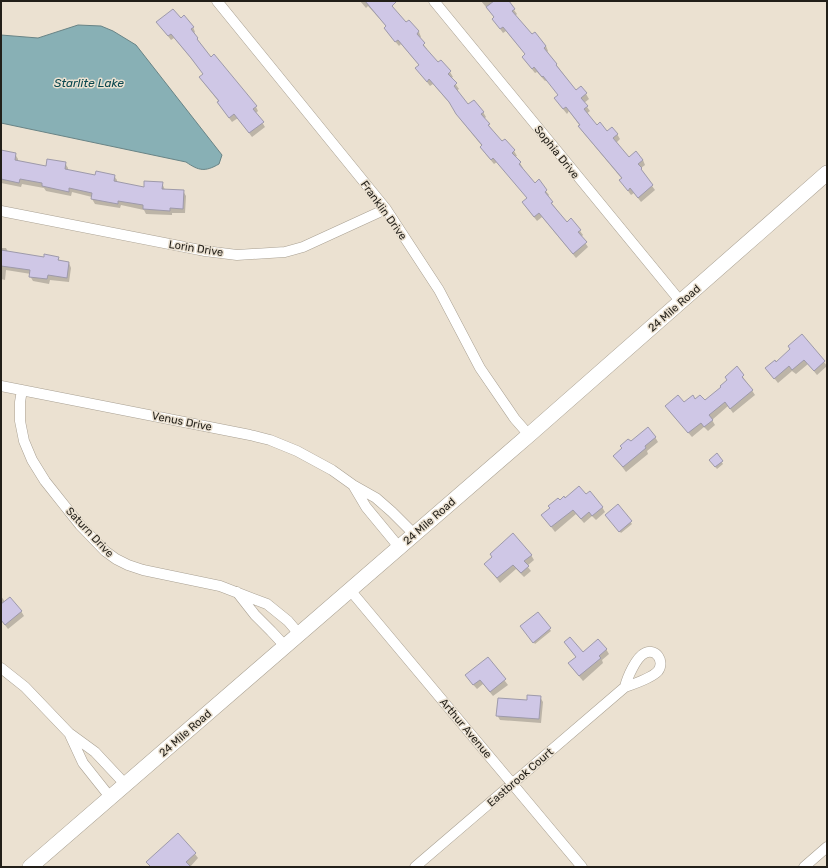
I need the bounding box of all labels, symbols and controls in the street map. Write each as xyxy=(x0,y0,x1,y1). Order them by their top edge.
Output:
water label: Starlite Lake xyxy=(54,76,124,90)
street label: Sophia Drive xyxy=(531,123,582,181)
street label: Franklin Drive xyxy=(358,178,409,242)
street label: Lorin Drive xyxy=(168,238,224,259)
street label: 24 Mile Road xyxy=(646,282,703,335)
street label: Venus Drive xyxy=(151,409,213,434)
street label: 24 Mile Road xyxy=(401,495,458,548)
street label: Saturn Drive xyxy=(63,505,116,560)
street label: Arthur Avenue xyxy=(437,696,494,761)
street label: 24 Mile Road xyxy=(157,707,214,760)
street label: Eastbrook Court xyxy=(485,745,556,809)

